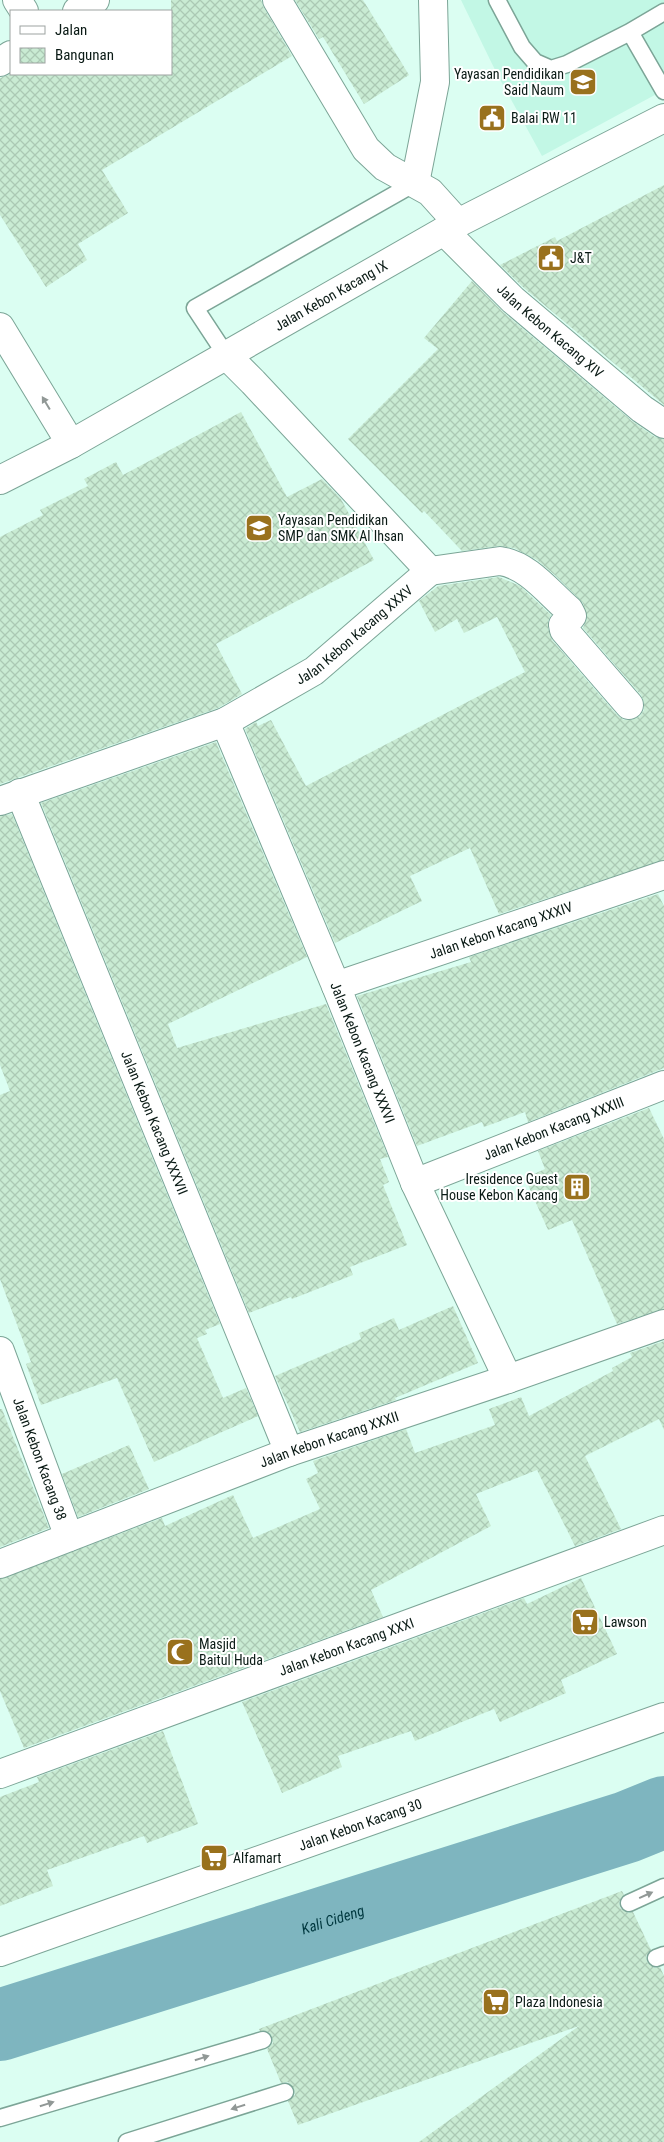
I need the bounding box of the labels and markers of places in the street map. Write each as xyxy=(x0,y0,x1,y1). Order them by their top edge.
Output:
place label: Yayasan Pendidikan Said Naum xyxy=(454,66,564,98)
school or university icon: Yayasan Pendidikan Said Naum xyxy=(568,67,598,97)
public building icon: Balai RW 11 xyxy=(477,103,507,133)
place label: Balai RW 11 xyxy=(511,110,577,126)
public building icon: J&T xyxy=(536,243,566,273)
place label: J&T xyxy=(570,250,592,266)
place label: Yayasan Pendidikan SMP dan SMK Al Ihsan xyxy=(278,512,404,544)
school or university icon: Yayasan Pendidikan SMP dan SMK Al Ihsan xyxy=(244,513,274,543)
place label: Iresidence Guest House Kebon Kacang xyxy=(440,1171,558,1203)
building icon: Iresidence Guest House Kebon Kacang xyxy=(562,1172,592,1202)
supermarket icon: Lawson xyxy=(570,1607,600,1637)
place label: Lawson xyxy=(604,1614,647,1630)
place label: Masjid Baitul Huda xyxy=(199,1636,263,1668)
mosque icon: Masjid Baitul Huda xyxy=(165,1637,195,1667)
supermarket icon: Alfamart xyxy=(199,1843,229,1873)
place label: Alfamart xyxy=(233,1850,281,1866)
supermarket icon: Plaza Indonesia xyxy=(481,1987,511,2017)
place label: Plaza Indonesia xyxy=(515,1994,603,2010)

